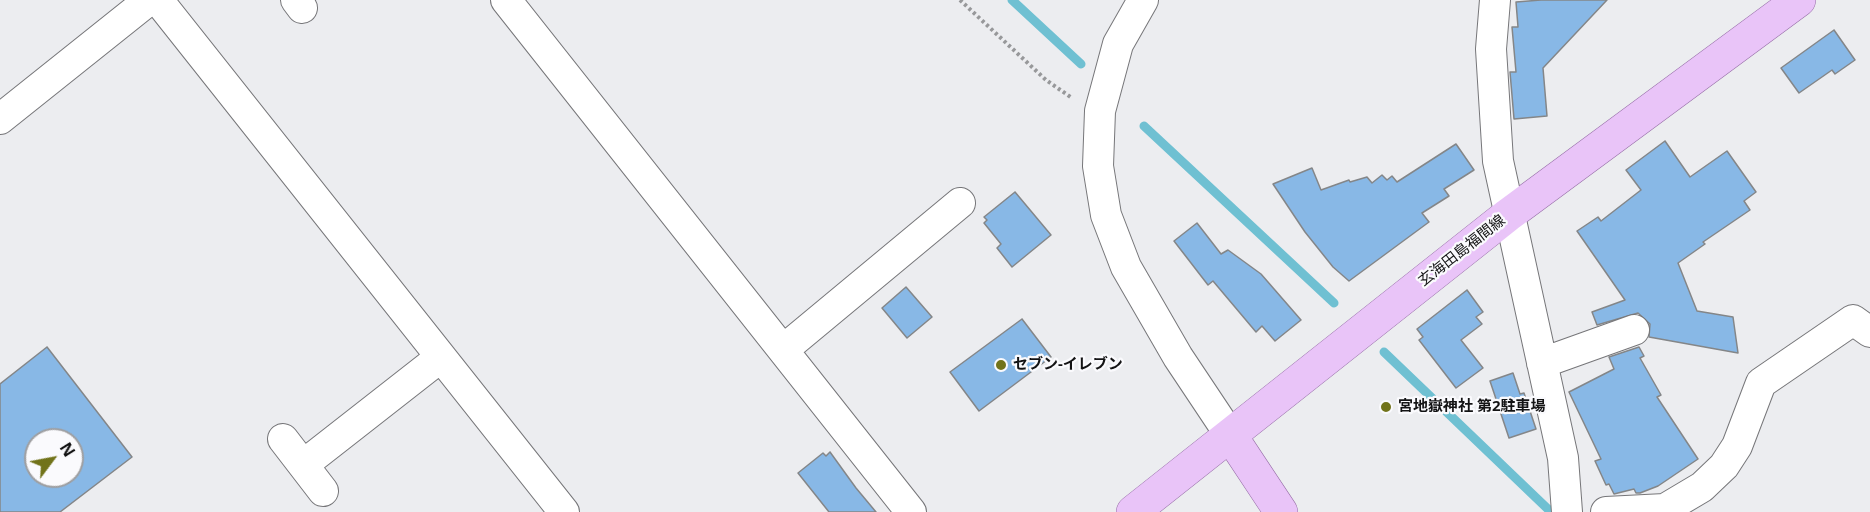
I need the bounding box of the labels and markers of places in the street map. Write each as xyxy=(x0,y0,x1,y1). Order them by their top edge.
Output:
place label: セブン-イレブン xyxy=(1013,356,1123,374)
marker: セブン-イレブン xyxy=(994,358,1008,372)
place label: 宮地嶽神社 第2駐車場 xyxy=(1398,398,1545,416)
marker: 宮地嶽神社 第2駐車場 xyxy=(1379,400,1393,414)

